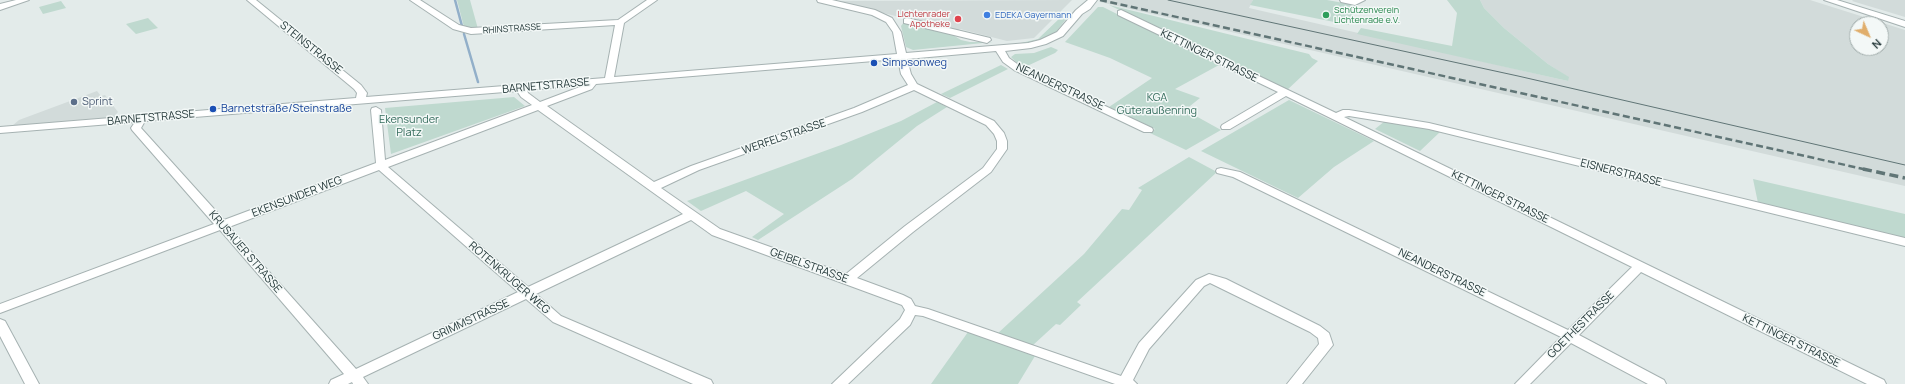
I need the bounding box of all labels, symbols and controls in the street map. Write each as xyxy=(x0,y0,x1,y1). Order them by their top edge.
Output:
place label: Schützenverein Lichtenrade e.V. xyxy=(1334,5,1400,26)
place label: Lichtenrader Apotheke xyxy=(897,9,950,30)
marker: EDEKA Gayermann xyxy=(982,10,992,20)
place label: EDEKA Gayermann xyxy=(995,10,1072,20)
marker: Schützenverein Lichtenrade e.V. xyxy=(1321,10,1331,20)
marker: Lichtenrader Apotheke xyxy=(953,14,963,24)
north arrow xyxy=(1849,16,1889,56)
street label: STEINSTRASSE xyxy=(277,19,345,77)
street label: RHINSTRASSE xyxy=(482,22,542,36)
street label: KETTINGER STRASSE xyxy=(1158,27,1260,85)
text: N xyxy=(1869,36,1885,52)
place label: Simpsonweg xyxy=(882,56,947,70)
marker: Simpsonweg xyxy=(869,58,879,68)
street label: NEANDERSTRASSE xyxy=(1014,61,1106,113)
street label: BARNETSTRASSE xyxy=(502,76,590,96)
park label: KGA Güteraußenring xyxy=(1117,91,1197,117)
place label: Sprint xyxy=(82,95,113,109)
marker: Sprint xyxy=(69,97,79,107)
place label: Barnetstraße/Steinstraße xyxy=(221,102,352,116)
marker: Barnetstraße/Steinstraße xyxy=(208,104,218,114)
street label: BARNETSTRASSE xyxy=(107,108,195,128)
park label: Ekensunder Platz xyxy=(379,113,439,139)
street label: WERFELSTRASSE xyxy=(740,116,828,158)
street label: EISNERSTRASSE xyxy=(1579,157,1663,189)
street label: KETTINGER STRASSE xyxy=(1449,168,1551,226)
street label: EKENSUNDER WEG xyxy=(250,174,344,220)
street label: KRUSAUER STRASSE xyxy=(206,208,284,296)
street label: ROTENKRUGER WEG xyxy=(466,239,552,317)
street label: GEIBELSTRASSE xyxy=(768,246,850,286)
street label: NEANDERSTRASSE xyxy=(1396,246,1488,300)
street label: GOETHESTRASSE xyxy=(1545,289,1617,361)
street label: GRIMMSTRASSE xyxy=(431,297,511,343)
street label: KETTINGER STRASSE xyxy=(1740,312,1842,370)

